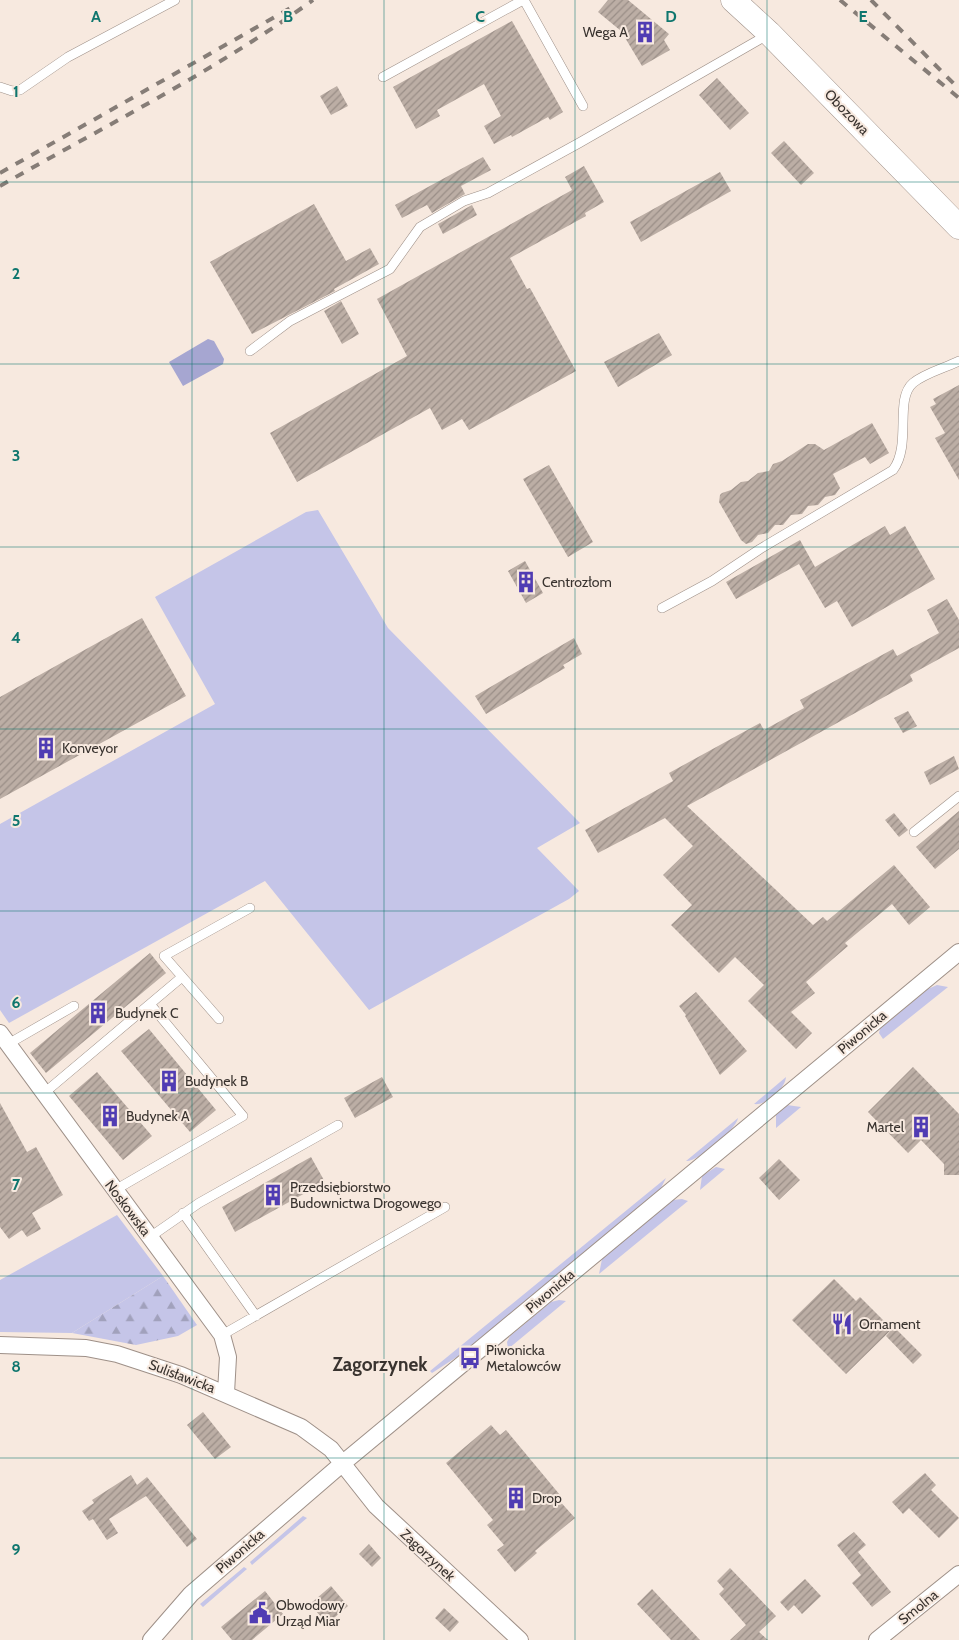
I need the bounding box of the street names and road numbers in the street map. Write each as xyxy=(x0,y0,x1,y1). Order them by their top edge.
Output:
street label: Obozowa xyxy=(821,85,873,139)
street label: Piwonicka xyxy=(834,1006,890,1058)
street label: Noskowska xyxy=(101,1176,155,1240)
street label: Piwonicka xyxy=(522,1265,578,1317)
street label: Sulisławicka xyxy=(146,1355,218,1397)
street label: Piwonicka xyxy=(212,1525,268,1577)
street label: Zagorzynek xyxy=(397,1525,460,1585)
street label: Smolna xyxy=(894,1585,942,1628)

